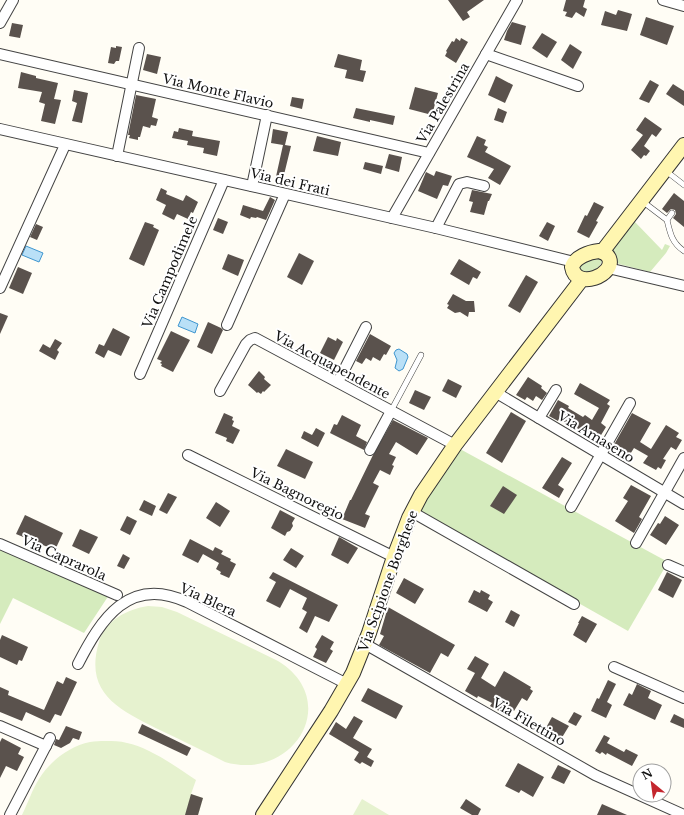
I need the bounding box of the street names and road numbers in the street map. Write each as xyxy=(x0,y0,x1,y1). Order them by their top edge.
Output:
street label: Via Palestrina xyxy=(412,59,473,147)
street label: Via Monte Flavio xyxy=(160,70,275,112)
street label: Via dei Frati xyxy=(248,164,332,200)
street label: Via Campodimele xyxy=(138,213,201,332)
street label: Via Acquapendente xyxy=(270,327,393,403)
street label: Via Amaseno xyxy=(554,407,638,467)
street label: Via Bagnoregio xyxy=(247,464,347,524)
street label: Via Scipione Borghese xyxy=(354,508,422,655)
street label: Via Caprarola xyxy=(18,531,110,585)
street label: Via Blera xyxy=(176,579,240,621)
street label: Via Filettino xyxy=(488,694,569,750)

